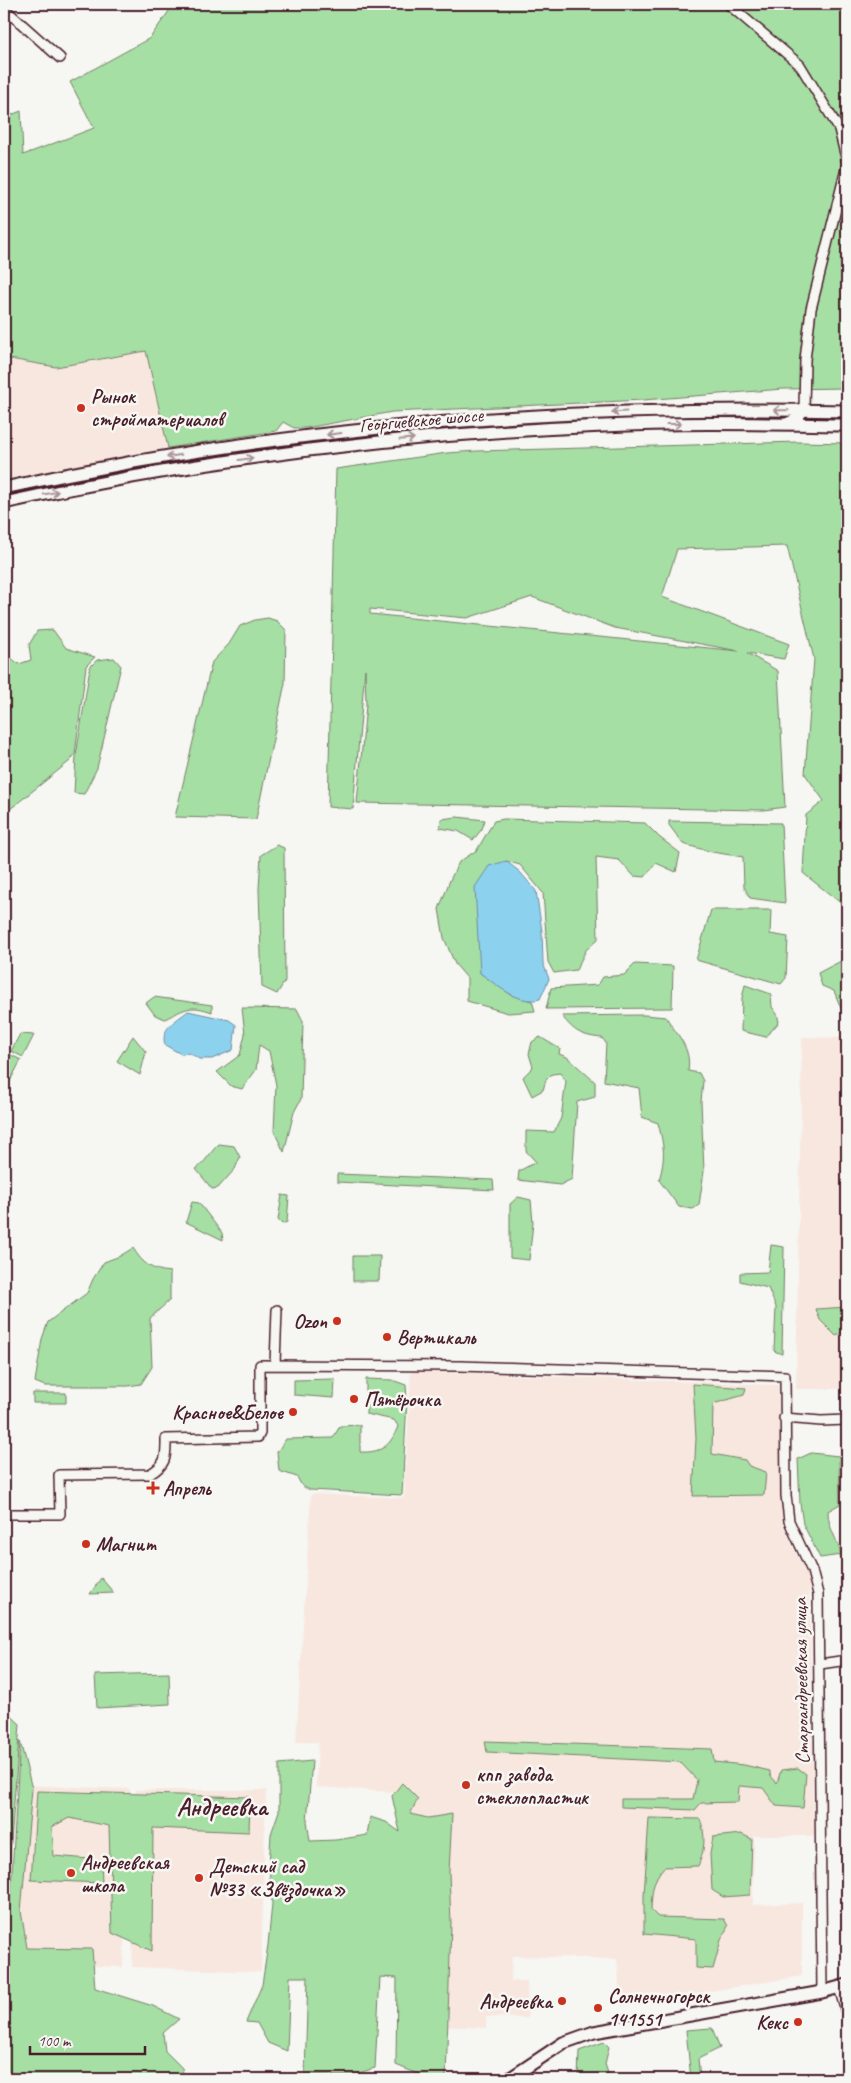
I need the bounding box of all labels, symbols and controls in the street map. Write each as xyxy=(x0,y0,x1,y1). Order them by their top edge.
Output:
place label: Рынок стройматериалов xyxy=(91,384,227,432)
marker: Рынок стройматериалов xyxy=(75,402,87,414)
street label: Георгиевское шоссе xyxy=(358,402,485,438)
one-way arrow xyxy=(773,405,790,415)
one-way arrow xyxy=(611,408,627,417)
one-way arrow xyxy=(666,419,682,429)
one-way arrow xyxy=(327,429,343,439)
one-way arrow xyxy=(399,435,415,444)
one-way arrow xyxy=(166,452,182,462)
one-way arrow xyxy=(238,454,254,464)
one-way arrow xyxy=(43,487,59,497)
place label: Ozon xyxy=(294,1309,328,1334)
marker: Ozon xyxy=(331,1315,343,1327)
place label: Вертикаль xyxy=(397,1325,477,1350)
marker: Вертикаль xyxy=(381,1331,393,1343)
place label: Пятёрочка xyxy=(364,1387,442,1412)
marker: Пятёрочка xyxy=(348,1393,360,1405)
place label: Красное&Белое xyxy=(172,1400,284,1425)
marker: Красное&Белое xyxy=(287,1406,299,1418)
place label: Апрель xyxy=(163,1476,212,1501)
marker: Апрель xyxy=(147,1482,159,1494)
place label: Магнит xyxy=(96,1532,157,1557)
marker: Магнит xyxy=(80,1538,92,1550)
street label: Староандреевская улица xyxy=(787,1597,815,1764)
place label: кпп завода стеклопластик xyxy=(476,1762,590,1810)
marker: кпп завода стеклопластик xyxy=(460,1779,472,1791)
district label: Андреевка xyxy=(177,1791,269,1823)
place label: Андреевская школа xyxy=(81,1850,171,1898)
place label: Детский сад №33 «Звёздочка» xyxy=(209,1854,346,1903)
marker: Андреевская школа xyxy=(65,1867,77,1879)
marker: Детский сад №33 «Звёздочка» xyxy=(193,1872,205,1884)
place label: Солнечногорск 141551 xyxy=(608,1984,711,2032)
place label: Андреевка xyxy=(479,1989,554,2014)
marker: Андреевка xyxy=(556,1995,568,2007)
marker: Солнечногорск 141551 xyxy=(592,2002,604,2014)
place label: Кекс xyxy=(756,2010,789,2035)
marker: Кекс xyxy=(792,2016,804,2028)
scale bar xyxy=(30,2023,145,2055)
text: 100 m xyxy=(38,2032,72,2051)

